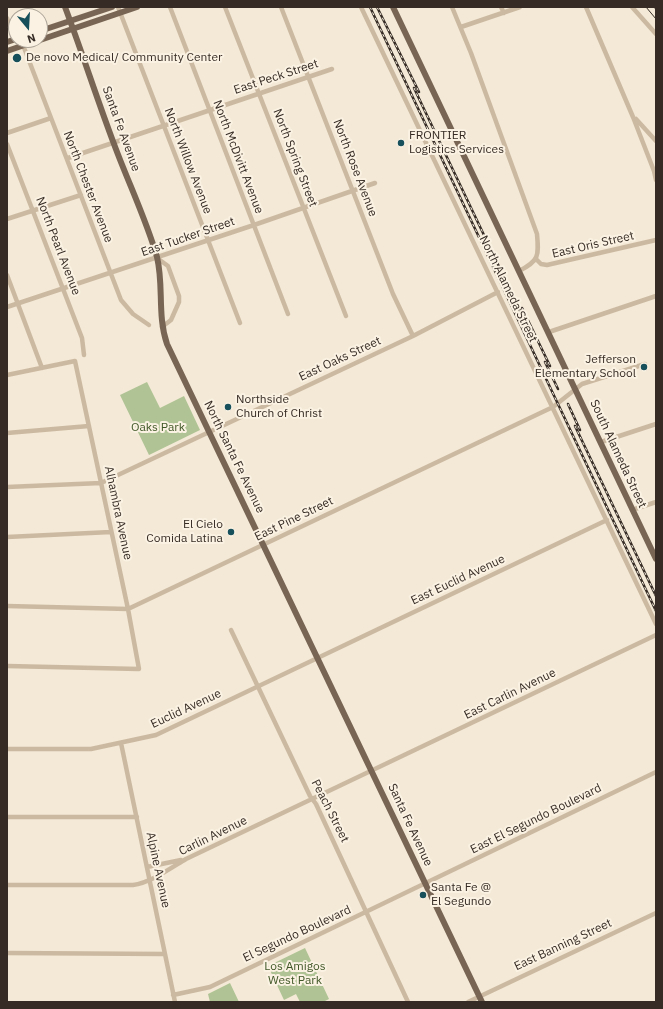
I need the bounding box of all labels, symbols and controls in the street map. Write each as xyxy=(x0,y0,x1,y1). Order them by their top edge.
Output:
north arrow xyxy=(8,8,48,48)
text: N xyxy=(25,31,37,46)
place label: De novo Medical/ Community Center xyxy=(26,51,222,65)
marker: De novo Medical/ Community Center xyxy=(11,52,23,64)
street label: East Peck Street xyxy=(232,57,320,97)
street label: Santa Fe Avenue xyxy=(99,84,143,174)
street label: North McDivitt Avenue xyxy=(210,98,266,216)
street label: North Willow Avenue xyxy=(161,106,215,216)
street label: North Spring Street xyxy=(270,107,320,209)
street label: North Rose Avenue xyxy=(330,117,380,219)
street label: North Chester Avenue xyxy=(60,129,116,245)
place label: FRONTIER Logistics Services xyxy=(409,129,504,157)
marker: FRONTIER Logistics Services xyxy=(396,138,406,148)
street label: North Pearl Avenue xyxy=(33,195,83,297)
street label: East Tucker Street xyxy=(139,214,237,260)
street label: East Oris Street xyxy=(551,229,635,261)
street label: North Alameda Street xyxy=(476,233,540,345)
street label: East Oaks Street xyxy=(297,334,383,384)
place label: Jefferson Elementary School xyxy=(535,353,636,381)
marker: Jefferson Elementary School xyxy=(639,362,649,372)
place label: Northside Church of Christ xyxy=(236,393,322,421)
street label: South Alameda Street xyxy=(587,398,649,510)
street label: North Santa Fe Avenue xyxy=(201,399,267,515)
marker: Northside Church of Christ xyxy=(223,402,233,412)
park label: Oaks Park xyxy=(131,421,185,435)
street label: Alhambra Avenue xyxy=(101,465,135,561)
street label: East Pine Street xyxy=(252,494,336,544)
place label: El Cielo Comida Latina xyxy=(146,518,223,546)
marker: El Cielo Comida Latina xyxy=(226,527,236,537)
street label: East Euclid Avenue xyxy=(409,552,507,608)
street label: East Carlin Avenue xyxy=(462,666,558,722)
street label: Euclid Avenue xyxy=(149,686,223,732)
street label: Peach Street xyxy=(308,777,352,845)
street label: Santa Fe Avenue xyxy=(385,781,435,869)
street label: East El Segundo Boulevard xyxy=(468,781,604,857)
street label: Carlin Avenue xyxy=(176,813,250,859)
street label: Alpine Avenue xyxy=(143,831,173,909)
place label: Santa Fe @ El Segundo xyxy=(431,881,491,909)
marker: Santa Fe @ El Segundo xyxy=(418,890,428,900)
street label: El Segundo Boulevard xyxy=(241,903,353,965)
street label: East Banning Street xyxy=(512,916,614,974)
park label: Los Amigos West Park xyxy=(264,960,326,988)

